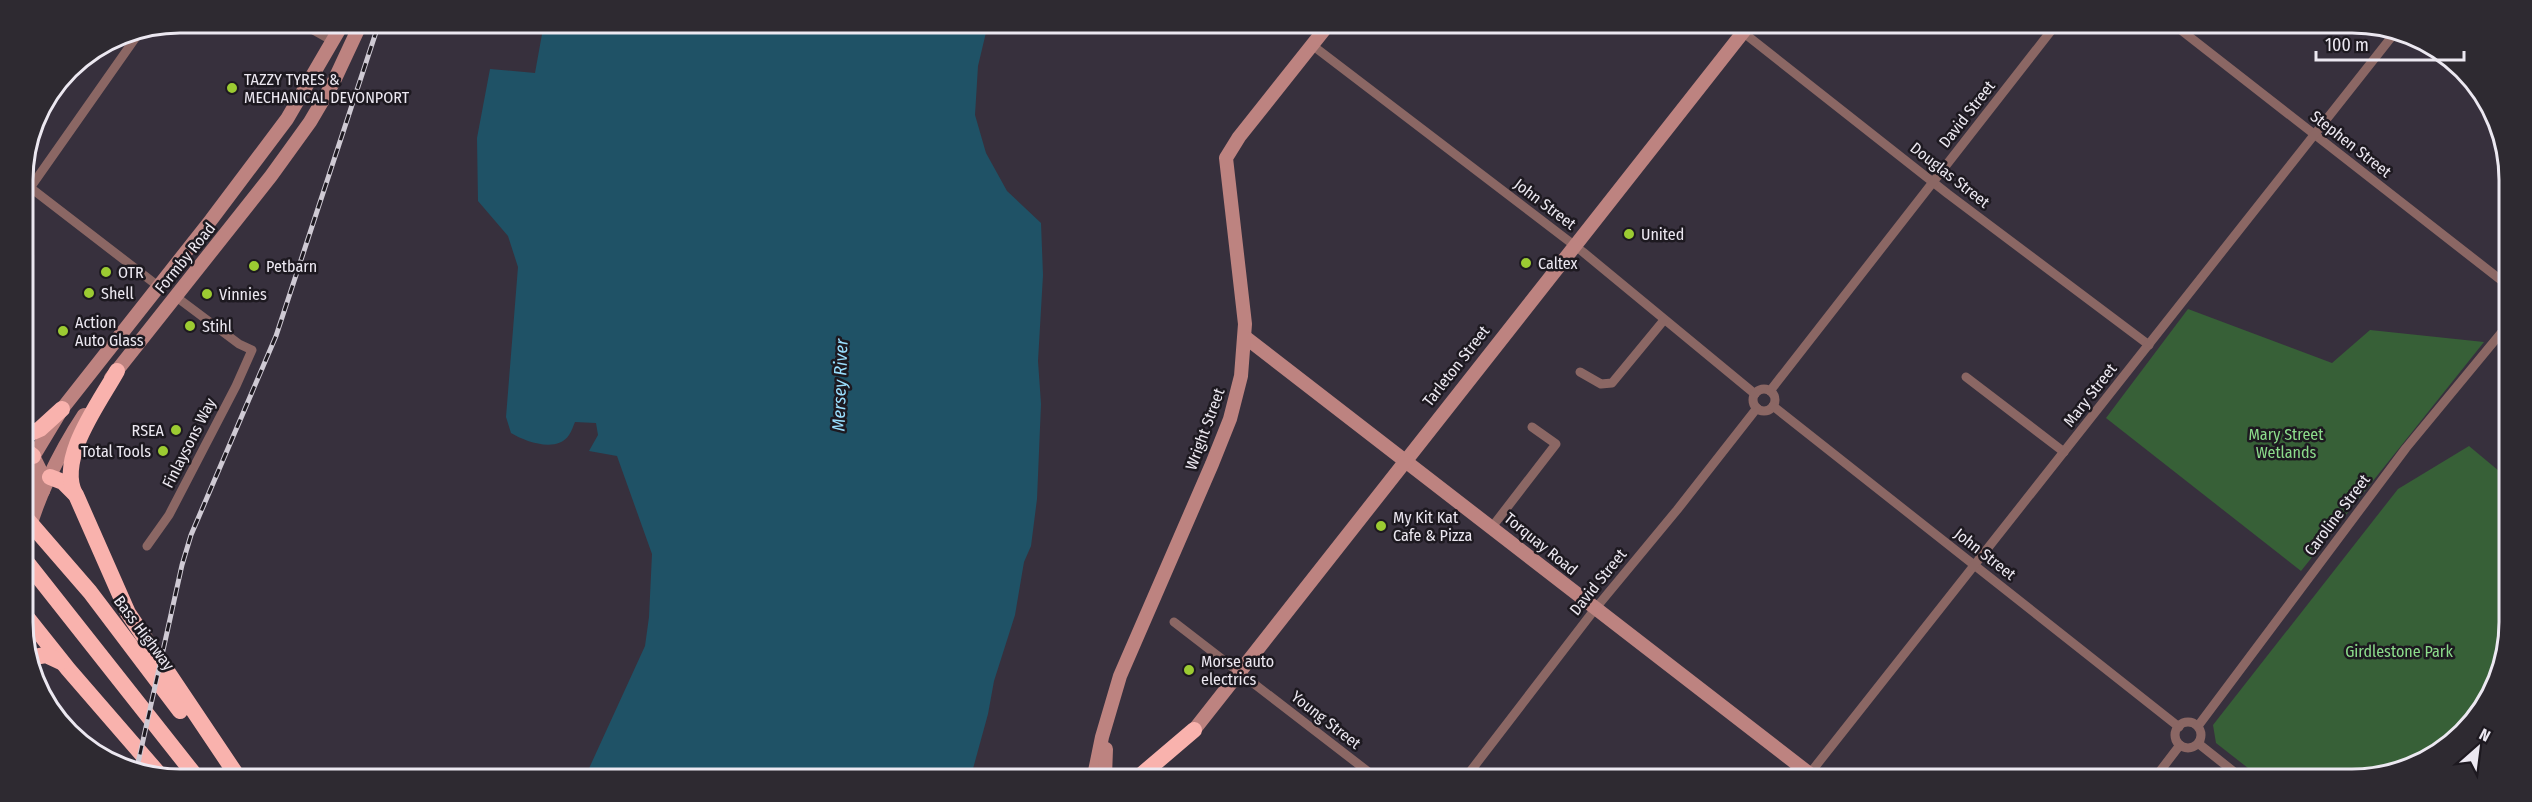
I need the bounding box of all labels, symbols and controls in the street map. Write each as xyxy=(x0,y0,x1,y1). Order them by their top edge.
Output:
scale bar xyxy=(2316,24,2464,62)
text: 100 m xyxy=(2325,34,2369,56)
place label: TAZZY TYRES & MECHANICAL DEVONPORT xyxy=(244,70,410,107)
street label: David Street xyxy=(1935,76,1999,151)
marker: TAZZY TYRES & MECHANICAL DEVONPORT xyxy=(225,81,239,95)
street label: Stephen Street xyxy=(2307,107,2396,182)
street label: Douglas Street xyxy=(1907,138,1994,212)
street label: John Street xyxy=(1510,175,1580,234)
street label: Formby Road xyxy=(151,219,219,297)
place label: United xyxy=(1641,225,1684,244)
marker: United xyxy=(1622,227,1636,241)
place label: Caltex xyxy=(1538,254,1578,273)
marker: Caltex xyxy=(1519,256,1533,270)
place label: Petbarn xyxy=(266,257,317,276)
marker: Petbarn xyxy=(247,259,261,273)
place label: OTR xyxy=(118,263,144,282)
marker: OTR xyxy=(99,265,113,279)
place label: Shell xyxy=(101,284,134,303)
place label: Vinnies xyxy=(219,285,267,304)
marker: Shell xyxy=(82,286,96,300)
marker: Vinnies xyxy=(200,287,214,301)
place label: Action Auto Glass xyxy=(75,313,144,350)
place label: Stihl xyxy=(202,317,232,336)
marker: Stihl xyxy=(183,319,197,333)
street label: Tarleton Street xyxy=(1419,321,1494,410)
marker: Action Auto Glass xyxy=(56,324,70,338)
water label: Mersey River xyxy=(827,338,853,432)
street label: Mary Street xyxy=(2059,359,2121,430)
street label: Wright Street xyxy=(1181,385,1229,473)
street label: Finlaysons Way xyxy=(158,394,220,491)
place label: RSEA xyxy=(132,421,165,440)
marker: RSEA xyxy=(169,423,183,437)
park label: Mary Street Wetlands xyxy=(2248,425,2324,462)
place label: Total Tools xyxy=(81,442,151,461)
marker: Total Tools xyxy=(156,444,170,458)
street label: Caroline Street xyxy=(2300,470,2374,559)
place label: My Kit Kat Cafe & Pizza xyxy=(1393,508,1472,545)
street label: Torquay Road xyxy=(1501,509,1581,579)
marker: My Kit Kat Cafe & Pizza xyxy=(1374,519,1388,533)
street label: John Street xyxy=(1950,524,2020,584)
street label: David Street xyxy=(1566,545,1631,619)
street label: Bass Highway xyxy=(110,592,179,675)
park label: Girdlestone Park xyxy=(2345,642,2453,661)
place label: Morse auto electrics xyxy=(1201,652,1274,689)
marker: Morse auto electrics xyxy=(1182,663,1196,677)
street label: Young Street xyxy=(1287,687,1365,753)
north arrow xyxy=(2448,718,2508,778)
text: N xyxy=(2476,725,2494,746)

